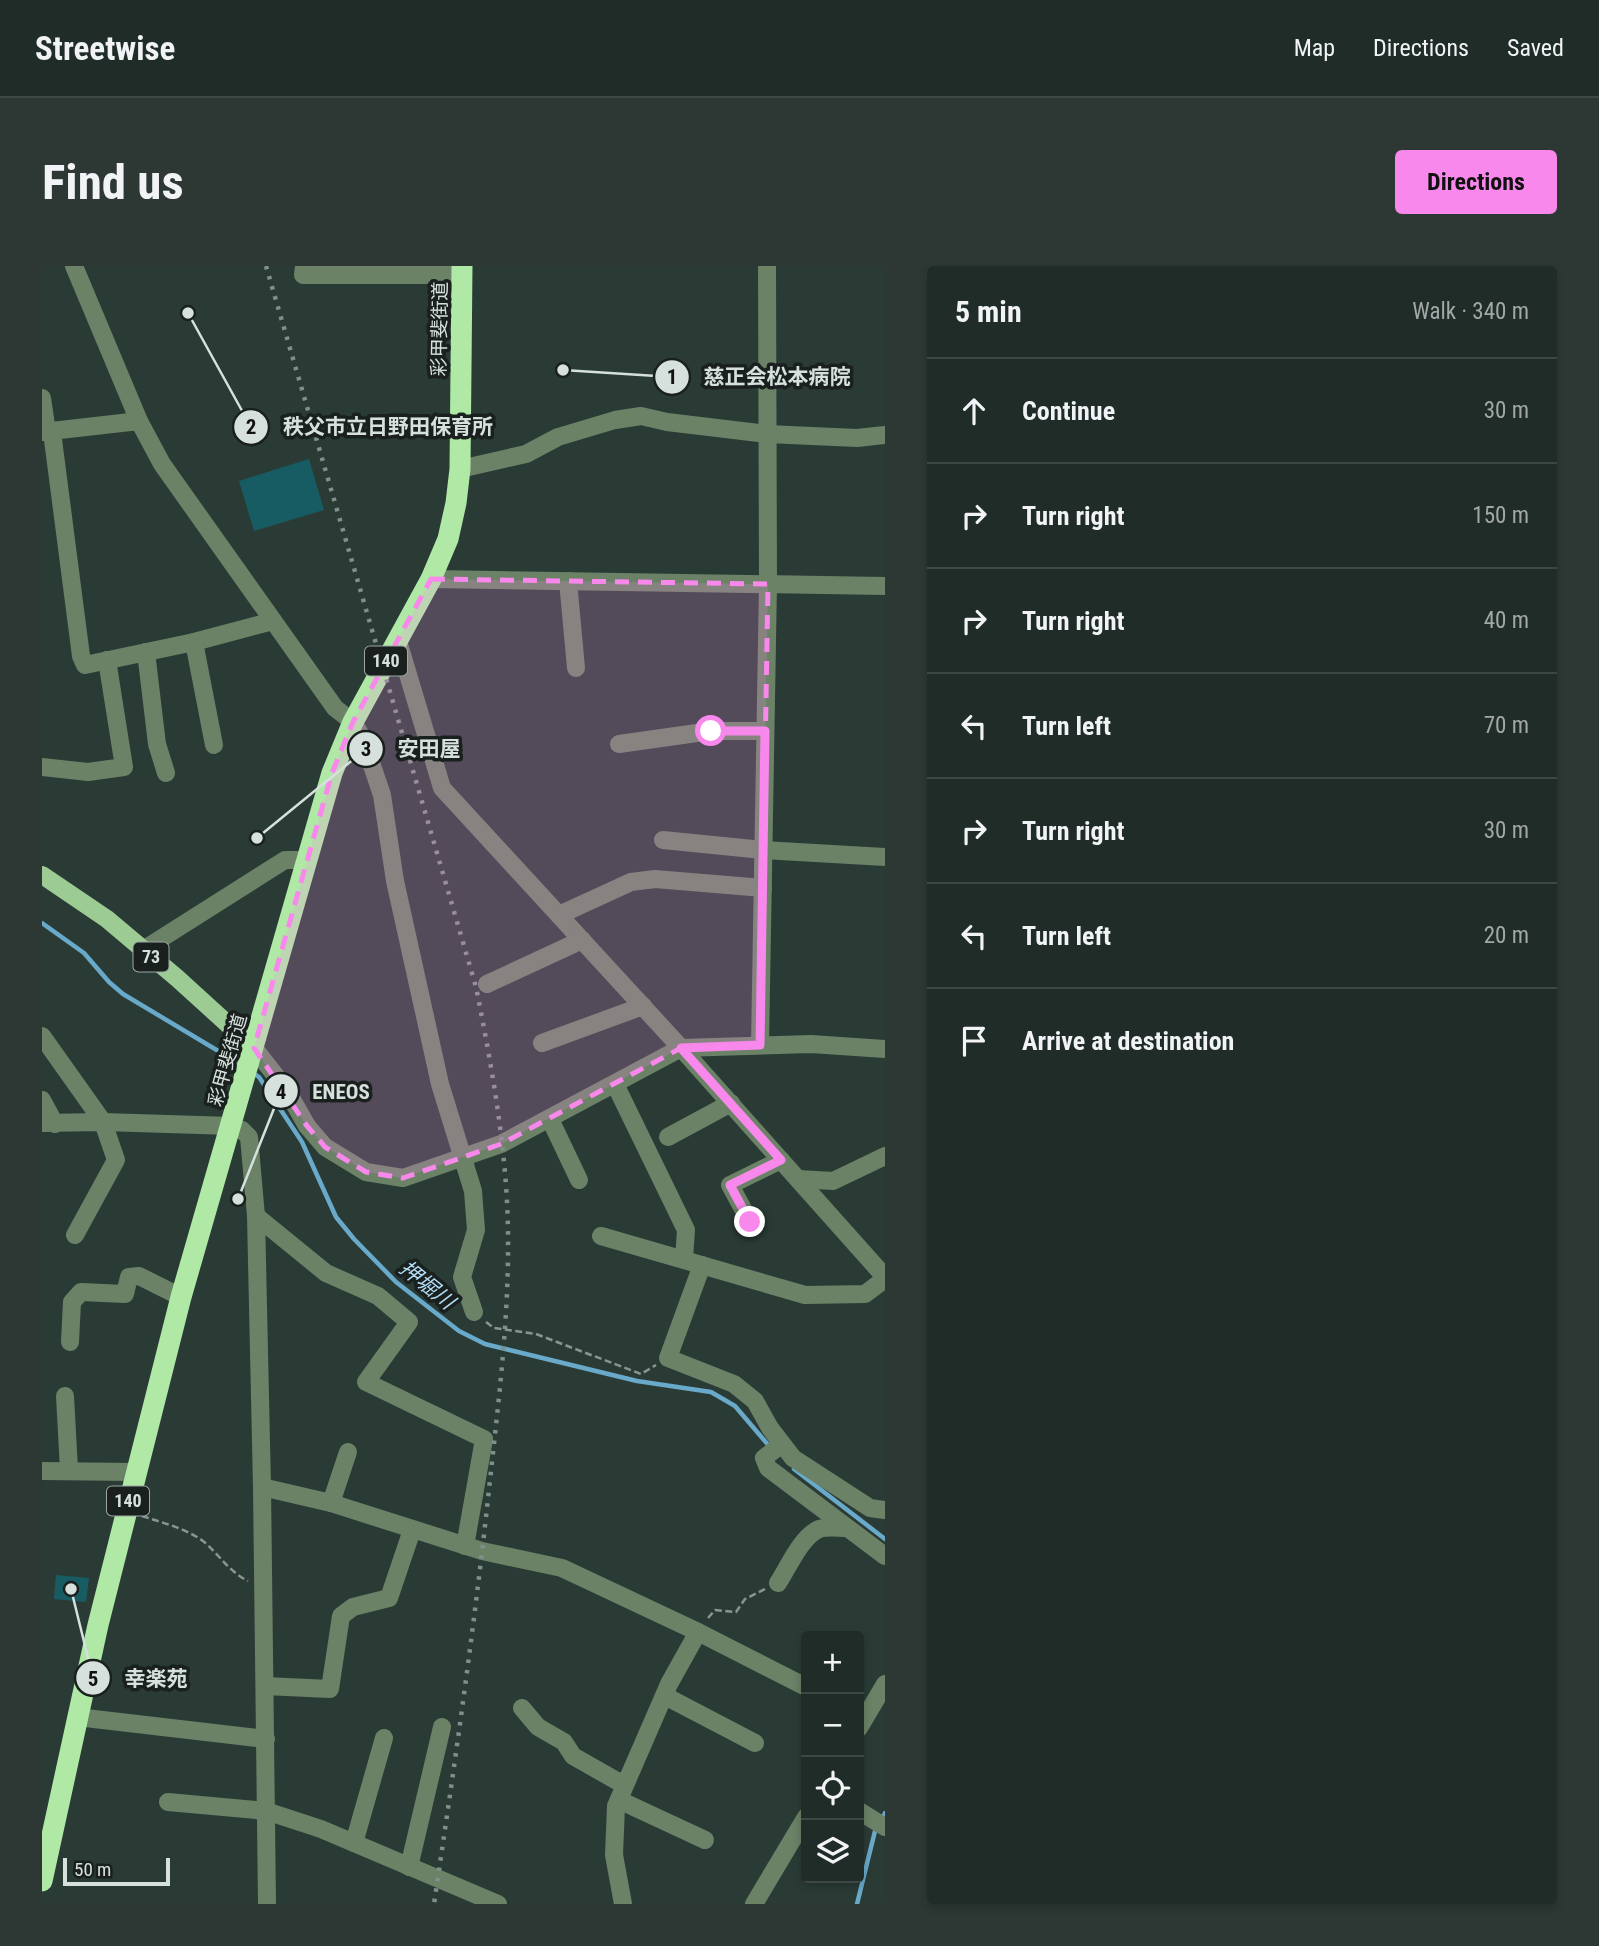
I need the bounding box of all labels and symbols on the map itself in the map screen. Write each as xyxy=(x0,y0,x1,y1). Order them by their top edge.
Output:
street label: 彩甲斐街道 xyxy=(427,281,452,377)
callout: 慈正会松本病院 xyxy=(655,356,865,398)
text: 1 xyxy=(667,365,677,389)
text: 慈正会松本病院 xyxy=(704,365,851,389)
callout: 秩父市立日野田保育所 xyxy=(234,406,507,448)
text: 2 xyxy=(246,415,256,439)
text: 秩父市立日野田保育所 xyxy=(283,415,493,439)
road number: 140 xyxy=(365,646,407,676)
route start xyxy=(695,715,726,746)
callout: 安田屋 xyxy=(349,728,475,770)
text: 3 xyxy=(361,737,371,761)
text: 安田屋 xyxy=(398,737,461,761)
road number: 73 xyxy=(134,942,168,972)
street label: 彩甲斐街道 xyxy=(203,1011,252,1109)
callout: ENEOS xyxy=(264,1070,384,1112)
text: 4 xyxy=(276,1080,286,1104)
text: ENEOS xyxy=(312,1080,370,1104)
route end xyxy=(734,1206,765,1237)
water label: 押堀川 xyxy=(395,1256,461,1315)
road number: 140 xyxy=(107,1486,149,1516)
callout: 幸楽苑 xyxy=(75,1657,201,1699)
text: 5 xyxy=(88,1667,98,1691)
text: 幸楽苑 xyxy=(125,1667,188,1691)
scale bar xyxy=(63,1855,170,1887)

